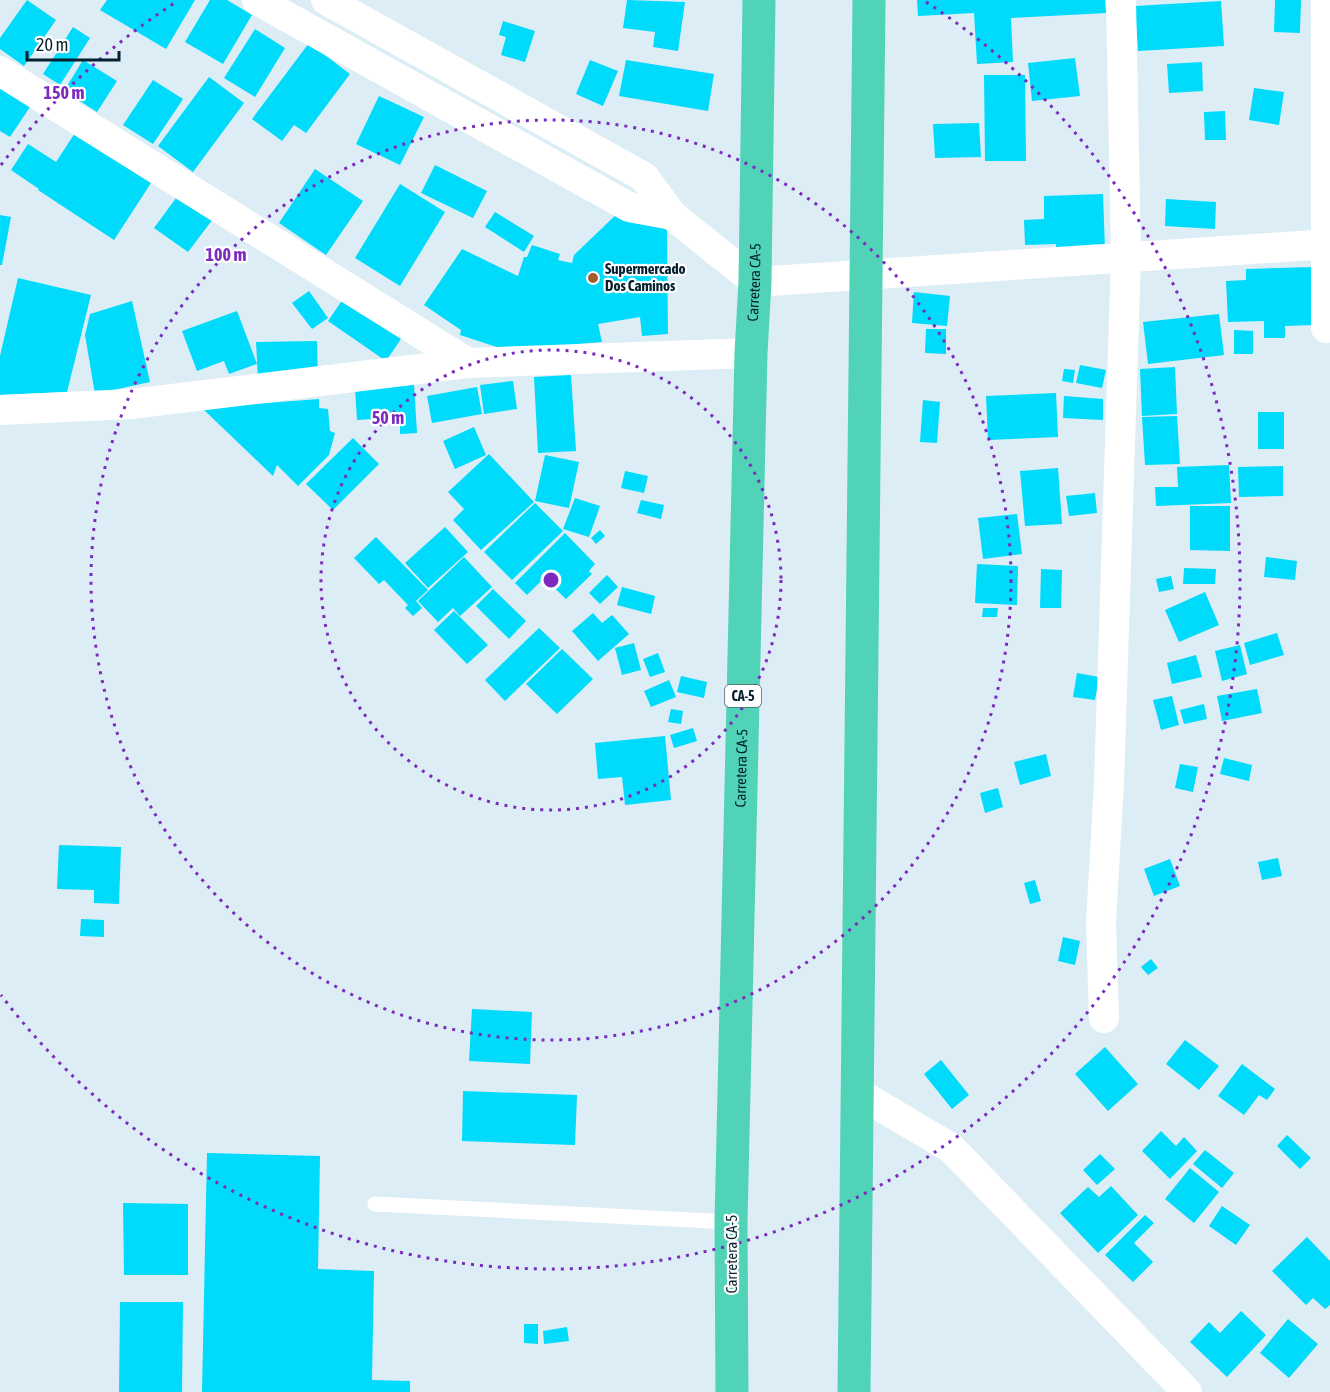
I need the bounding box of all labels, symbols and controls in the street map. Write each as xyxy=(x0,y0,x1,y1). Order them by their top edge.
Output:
scale bar xyxy=(27,24,118,62)
text: 20 m xyxy=(36,34,68,55)
text: 150 m xyxy=(44,82,84,103)
street label: Carretera CA-5 xyxy=(744,243,764,322)
text: 100 m xyxy=(206,244,246,265)
place label: Supermercado Dos Caminos xyxy=(605,260,686,294)
marker: Supermercado Dos Caminos xyxy=(586,271,600,285)
text: 50 m xyxy=(372,407,404,428)
centre of rings xyxy=(541,570,561,590)
road number: CA-5 xyxy=(725,685,761,707)
street label: Carretera CA-5 xyxy=(732,729,750,808)
street label: Carretera CA-5 xyxy=(723,1215,740,1293)

